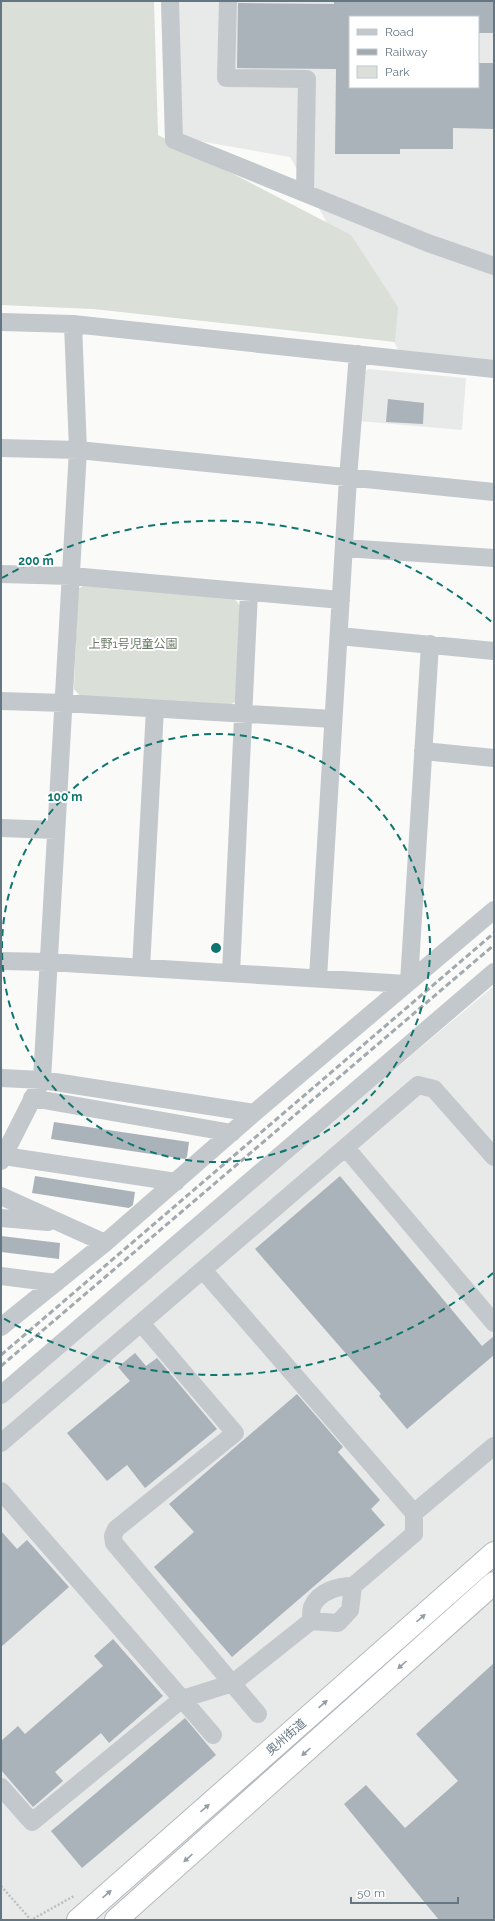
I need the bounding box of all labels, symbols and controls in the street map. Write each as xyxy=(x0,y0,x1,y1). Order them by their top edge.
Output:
legend xyxy=(349,16,479,88)
text: Road xyxy=(385,25,414,39)
text: Railway xyxy=(385,45,428,59)
text: Park xyxy=(385,65,410,79)
text: 200 m xyxy=(18,554,54,568)
park label: 上野1号児童公園 xyxy=(88,637,178,651)
text: 100 m xyxy=(48,790,82,804)
centre of rings xyxy=(209,941,223,955)
one-way arrow xyxy=(416,1613,426,1622)
one-way arrow xyxy=(398,1660,407,1669)
one-way arrow xyxy=(318,1699,329,1708)
street label: 奥州街道 xyxy=(263,1716,309,1758)
one-way arrow xyxy=(301,1747,311,1757)
one-way arrow xyxy=(200,1803,210,1813)
one-way arrow xyxy=(183,1853,193,1862)
scale bar xyxy=(351,1879,458,1905)
text: 50 m xyxy=(357,1886,385,1900)
one-way arrow xyxy=(103,1890,112,1899)

